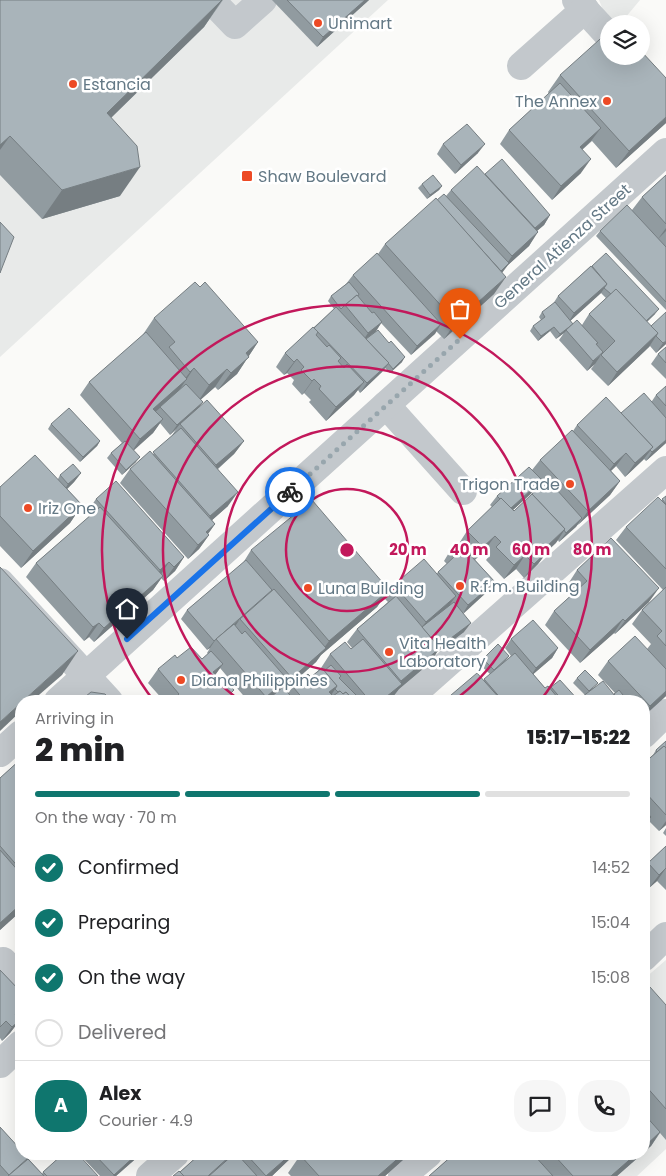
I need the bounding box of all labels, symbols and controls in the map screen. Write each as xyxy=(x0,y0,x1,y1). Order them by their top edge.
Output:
place label: Unimart xyxy=(328,12,392,35)
map controls xyxy=(600,15,650,65)
button: layers xyxy=(600,15,650,65)
marker: Unimart xyxy=(312,17,324,29)
place label: Estancia xyxy=(83,73,151,96)
marker: Estancia xyxy=(67,78,79,90)
place label: The Annex xyxy=(515,90,597,113)
marker: The Annex xyxy=(601,95,613,107)
place label: Shaw Boulevard xyxy=(258,165,387,188)
marker: Shaw Boulevard xyxy=(240,169,254,183)
street label: General Atienza Street xyxy=(489,178,636,314)
pin xyxy=(439,288,481,339)
icon: bag xyxy=(446,295,474,323)
courier xyxy=(265,467,315,517)
place label: Trigon Trade xyxy=(460,473,560,496)
icon: bike xyxy=(276,478,304,506)
marker: Trigon Trade xyxy=(564,478,576,490)
place label: Iriz One xyxy=(38,497,96,520)
marker: Iriz One xyxy=(22,502,34,514)
text: 20 m xyxy=(389,539,427,560)
text: 40 m xyxy=(449,539,489,560)
text: 60 m xyxy=(512,539,550,560)
text: 80 m xyxy=(573,539,611,560)
centre of rings xyxy=(338,541,356,559)
place label: R.f.m. Building xyxy=(470,575,580,598)
place label: Luna Building xyxy=(318,577,424,600)
marker: R.f.m. Building xyxy=(454,580,466,592)
marker: Luna Building xyxy=(302,582,314,594)
pin xyxy=(106,588,148,639)
icon: home xyxy=(113,595,141,623)
place label: Vita Health Laboratory xyxy=(399,632,486,673)
marker: Vita Health Laboratory xyxy=(383,646,395,658)
place label: Diana Philippines xyxy=(191,669,328,692)
marker: Diana Philippines xyxy=(175,674,187,686)
text: Arriving in xyxy=(35,707,114,730)
text: 15:17–15:22 xyxy=(527,724,630,751)
text: 2 min xyxy=(35,727,125,772)
text: On the way · 70 m xyxy=(35,806,177,829)
icon: check xyxy=(35,854,63,882)
text: Confirmed xyxy=(78,854,179,881)
text: 14:52 xyxy=(592,856,630,879)
icon: check xyxy=(35,909,63,937)
text: Preparing xyxy=(78,909,170,936)
text: 15:04 xyxy=(591,911,630,934)
icon: check xyxy=(35,964,63,992)
text: On the way xyxy=(78,964,185,991)
text: 15:08 xyxy=(591,966,630,989)
text: Delivered xyxy=(78,1019,167,1046)
text: Alex xyxy=(99,1080,141,1107)
button: chat xyxy=(514,1080,566,1132)
button: phone xyxy=(578,1080,630,1132)
text: A xyxy=(54,1092,68,1119)
text: Courier · 4.9 xyxy=(99,1109,193,1132)

